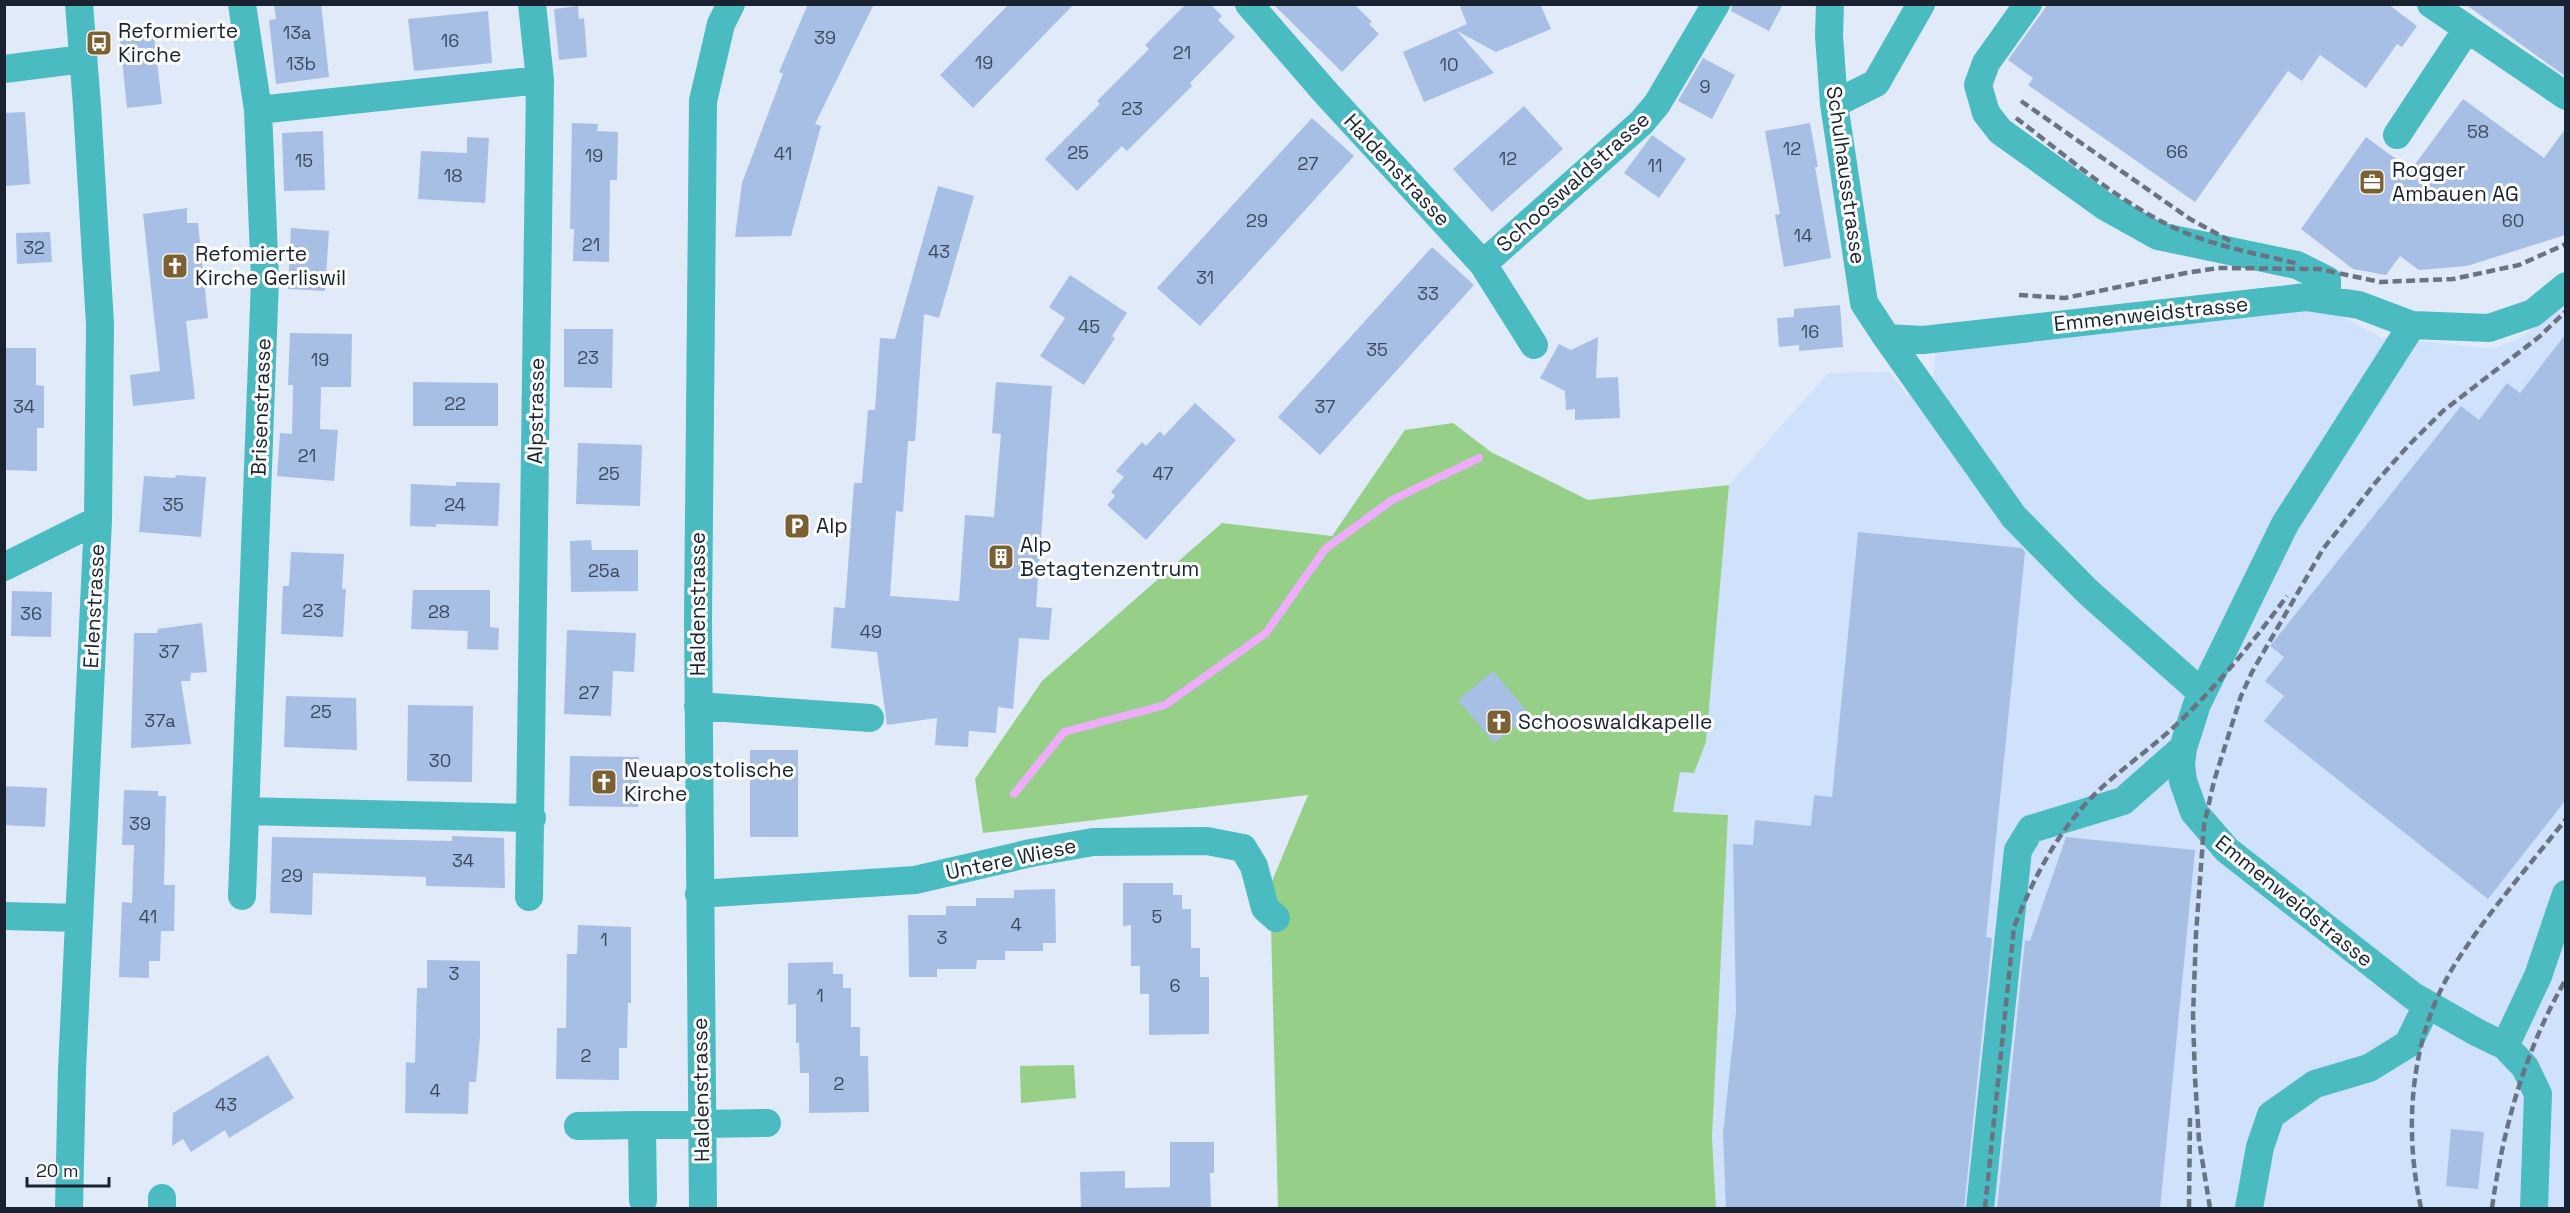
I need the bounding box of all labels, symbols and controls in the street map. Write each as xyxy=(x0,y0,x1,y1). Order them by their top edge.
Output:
place label: Reformierte Kirche xyxy=(118,17,238,68)
house number: 13a xyxy=(283,21,311,44)
house number: 39 xyxy=(814,26,836,49)
bus stop icon: Reformierte Kirche xyxy=(84,28,114,58)
house number: 16 xyxy=(441,29,459,52)
house number: 21 xyxy=(1173,41,1191,64)
house number: 19 xyxy=(975,51,993,74)
house number: 13b xyxy=(286,52,316,75)
house number: 10 xyxy=(1439,53,1459,76)
house number: 9 xyxy=(1699,75,1711,98)
street label: Schulhausstrasse xyxy=(1821,84,1872,266)
house number: 23 xyxy=(1121,97,1143,120)
street label: Schooswaldstrasse xyxy=(1490,106,1655,258)
street label: Haldenstrasse xyxy=(1338,108,1456,232)
house number: 58 xyxy=(2467,120,2489,143)
house number: 12 xyxy=(1783,137,1801,160)
house number: 66 xyxy=(2166,140,2188,163)
house number: 25 xyxy=(1067,141,1089,164)
house number: 41 xyxy=(774,142,792,165)
house number: 19 xyxy=(585,144,603,167)
house number: 12 xyxy=(1499,147,1517,170)
house number: 15 xyxy=(295,149,313,172)
house number: 27 xyxy=(1298,152,1318,175)
house number: 11 xyxy=(1647,154,1663,177)
place label: Rogger Ambauen AG xyxy=(2392,156,2519,207)
house number: 18 xyxy=(444,164,462,187)
office icon: Rogger Ambauen AG xyxy=(2357,167,2387,197)
house number: 29 xyxy=(1246,209,1268,232)
house number: 60 xyxy=(2502,209,2524,232)
house number: 14 xyxy=(1794,224,1812,247)
house number: 21 xyxy=(582,233,600,256)
house number: 32 xyxy=(23,236,45,259)
place label: Refomierte Kirche Gerliswil xyxy=(195,240,346,291)
house number: 43 xyxy=(928,240,950,263)
church icon: Refomierte Kirche Gerliswil xyxy=(160,251,190,281)
house number: 31 xyxy=(1196,266,1214,289)
house number: 33 xyxy=(1417,282,1439,305)
street label: Emmenweidstrasse xyxy=(2052,290,2250,337)
house number: 45 xyxy=(1078,315,1100,338)
house number: 16 xyxy=(1801,320,1819,343)
street label: Brisenstrasse xyxy=(245,338,276,476)
house number: 35 xyxy=(1366,338,1388,361)
house number: 23 xyxy=(577,346,599,369)
house number: 19 xyxy=(311,348,329,371)
street label: Alpstrasse xyxy=(521,358,550,464)
house number: 22 xyxy=(444,392,466,415)
house number: 34 xyxy=(13,395,35,418)
house number: 37 xyxy=(1314,395,1336,418)
house number: 21 xyxy=(298,444,316,467)
house number: 25 xyxy=(598,462,620,485)
house number: 47 xyxy=(1153,462,1173,485)
house number: 35 xyxy=(162,493,184,516)
house number: 24 xyxy=(444,493,466,516)
parking icon: Alp xyxy=(782,511,812,541)
place label: Alp xyxy=(816,512,848,539)
place label: Alp Betagtenzentrum xyxy=(1020,531,1199,582)
street label: Haldenstrasse xyxy=(684,532,711,676)
building icon: Alp Betagtenzentrum xyxy=(986,542,1016,572)
street label: Erlenstrasse xyxy=(77,543,110,669)
house number: 25a xyxy=(588,559,620,582)
house number: 23 xyxy=(302,599,324,622)
house number: 28 xyxy=(428,600,450,623)
house number: 36 xyxy=(20,602,42,625)
house number: 49 xyxy=(860,620,882,643)
house number: 37 xyxy=(158,640,180,663)
house number: 27 xyxy=(579,681,599,704)
house number: 25 xyxy=(310,700,332,723)
church icon: Schooswaldkapelle xyxy=(1484,707,1514,737)
place label: Schooswaldkapelle xyxy=(1518,708,1712,735)
house number: 37a xyxy=(144,709,176,732)
house number: 30 xyxy=(429,749,451,772)
place label: Neuapostolische Kirche xyxy=(624,756,794,807)
church icon: Neuapostolische Kirche xyxy=(589,767,619,797)
house number: 39 xyxy=(129,812,151,835)
street label: Emmenweidstrasse xyxy=(2210,829,2379,973)
street label: Untere Wiese xyxy=(943,831,1079,886)
house number: 34 xyxy=(452,849,474,872)
house number: 29 xyxy=(281,864,303,887)
house number: 41 xyxy=(139,905,157,928)
house number: 5 xyxy=(1152,905,1162,928)
house number: 4 xyxy=(1010,913,1022,936)
house number: 3 xyxy=(937,926,947,949)
house number: 1 xyxy=(600,928,608,951)
house number: 3 xyxy=(449,962,459,985)
house number: 6 xyxy=(1169,974,1181,997)
house number: 1 xyxy=(816,984,824,1007)
street label: Haldenstrasse xyxy=(686,1018,715,1162)
house number: 2 xyxy=(581,1044,591,1067)
house number: 2 xyxy=(834,1072,844,1095)
house number: 4 xyxy=(429,1079,441,1102)
house number: 43 xyxy=(215,1093,237,1116)
scale bar xyxy=(27,1150,110,1188)
text: 20 m xyxy=(36,1159,79,1182)

